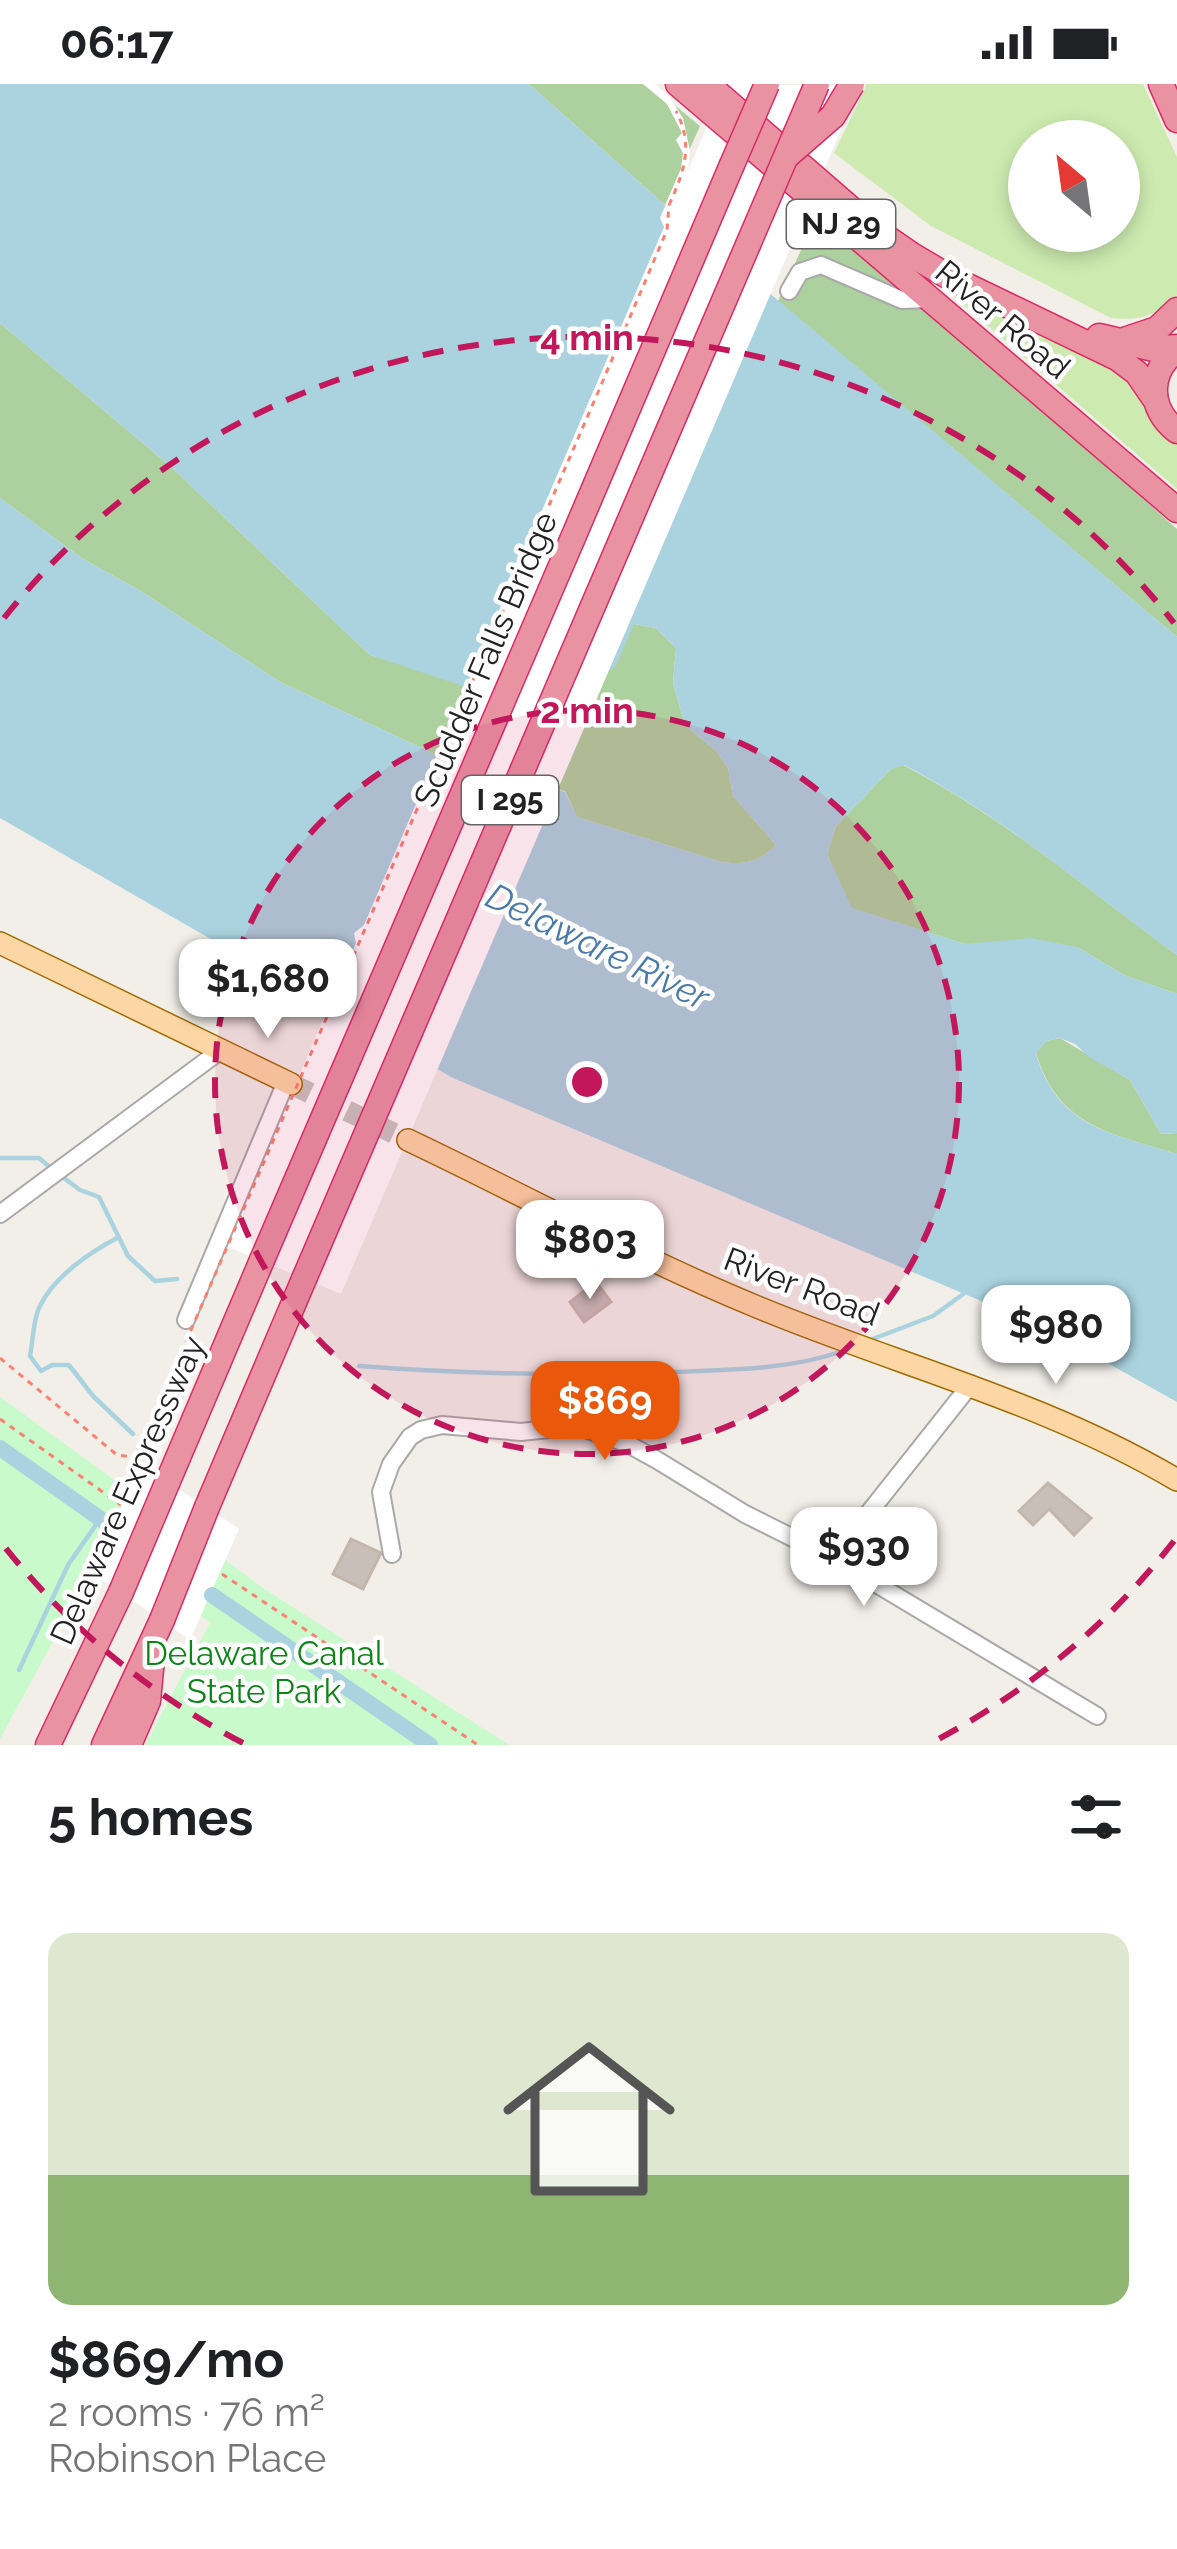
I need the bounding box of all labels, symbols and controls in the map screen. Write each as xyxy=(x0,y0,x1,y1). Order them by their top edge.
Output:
text: 06:17 xyxy=(60,16,174,69)
north arrow xyxy=(1008,120,1140,252)
map controls xyxy=(1008,120,1140,252)
road number: NJ 29 xyxy=(787,200,895,248)
street label: River Road xyxy=(928,252,1078,387)
text: 4 min xyxy=(540,316,634,358)
street label: Scudder Falls Bridge xyxy=(406,506,565,812)
text: 2 min xyxy=(540,689,634,731)
road number: I 295 xyxy=(462,776,558,824)
water label: Delaware River xyxy=(480,874,718,1019)
pin: $1,680 xyxy=(170,939,366,1041)
text: $1,680 xyxy=(206,955,330,1001)
centre of rings xyxy=(566,1061,608,1103)
pin: $803 xyxy=(519,1200,661,1302)
text: $803 xyxy=(543,1216,637,1262)
street label: River Road xyxy=(719,1239,885,1334)
pin: $980 xyxy=(985,1285,1127,1387)
text: $980 xyxy=(1008,1301,1104,1347)
street label: Delaware Expressway xyxy=(42,1330,213,1650)
pin: $869 xyxy=(534,1361,676,1463)
text: $869 xyxy=(558,1377,652,1423)
pin: $930 xyxy=(793,1507,935,1609)
text: $930 xyxy=(817,1523,911,1569)
park label: Delaware Canal State Park xyxy=(144,1634,385,1711)
icon: filters xyxy=(1063,1784,1129,1850)
text: 5 homes xyxy=(48,1787,253,1847)
icon: home xyxy=(481,2011,697,2227)
text: $869/mo xyxy=(48,2329,284,2389)
text: 2 rooms · 76 m² xyxy=(48,2389,325,2435)
text: Robinson Place xyxy=(48,2435,326,2481)

